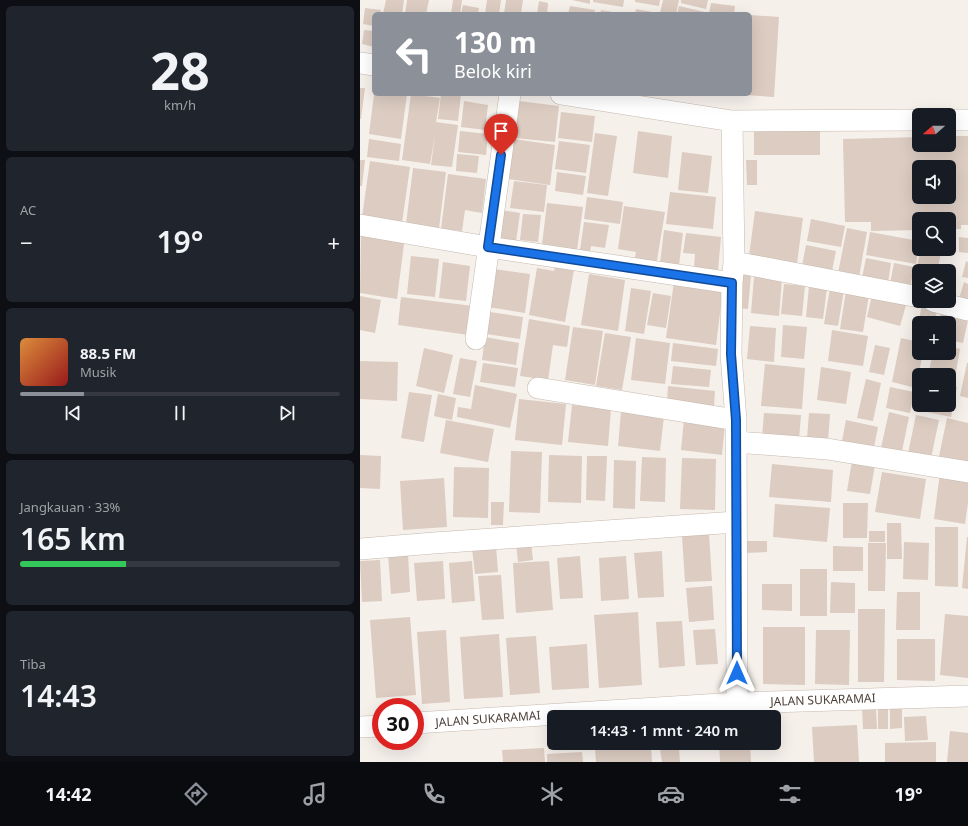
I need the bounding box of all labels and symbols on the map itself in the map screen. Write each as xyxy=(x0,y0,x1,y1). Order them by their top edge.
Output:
north arrow xyxy=(912,108,956,152)
pin xyxy=(484,114,518,155)
position arrow xyxy=(716,652,758,694)
street label: JALAN SUKARAMAI xyxy=(769,689,876,710)
speed limit sign: 30 xyxy=(372,698,424,750)
street label: JALAN SUKARAMAI xyxy=(434,706,541,731)

